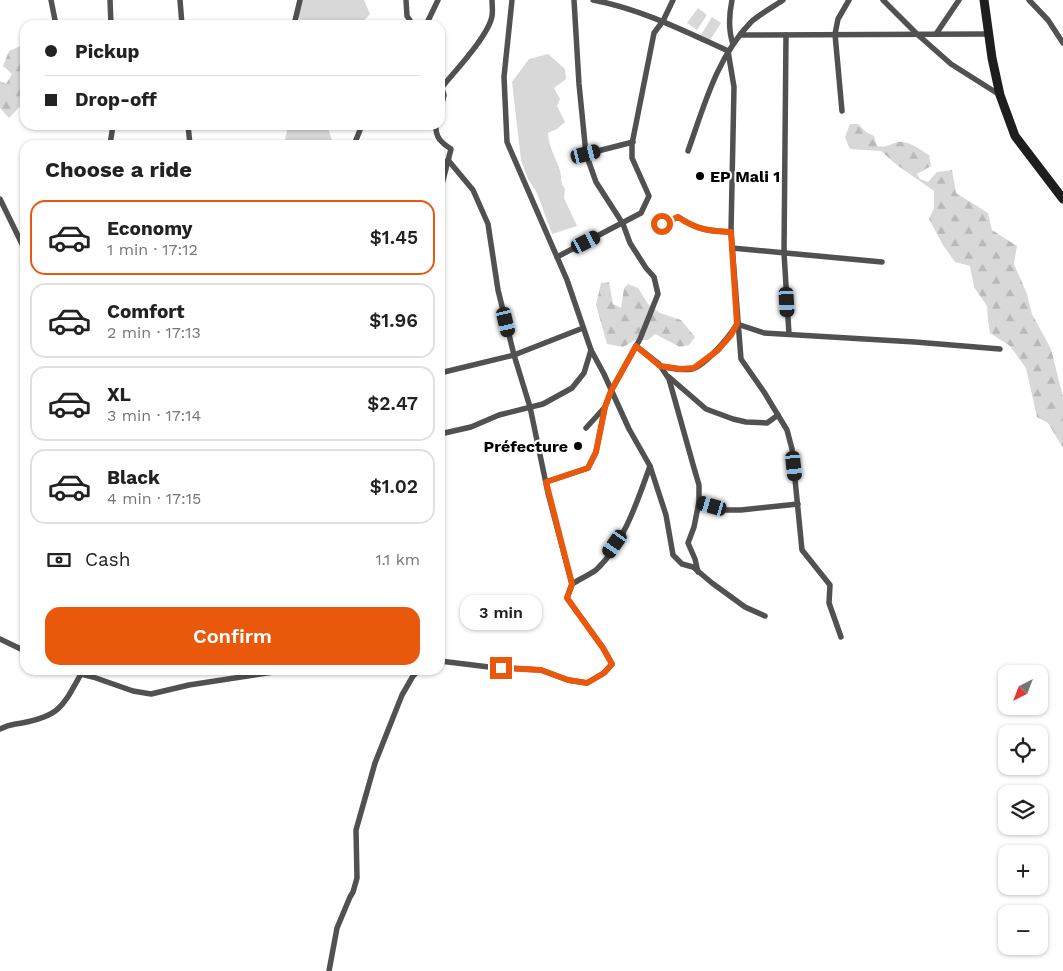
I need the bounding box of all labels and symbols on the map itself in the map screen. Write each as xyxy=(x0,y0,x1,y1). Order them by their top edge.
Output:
car xyxy=(569,143,602,165)
place label: EP Mali 1 xyxy=(710,167,780,186)
marker: EP Mali 1 xyxy=(694,170,706,182)
route start xyxy=(651,213,673,235)
car xyxy=(569,229,602,255)
car xyxy=(778,287,795,317)
car xyxy=(495,306,516,338)
place label: Préfecture xyxy=(483,437,568,456)
marker: Préfecture xyxy=(572,440,584,452)
car xyxy=(784,450,803,482)
car xyxy=(695,495,728,517)
car xyxy=(600,527,629,561)
callout: 3 min xyxy=(460,596,542,630)
route end xyxy=(490,657,512,679)
north arrow xyxy=(998,665,1048,715)

